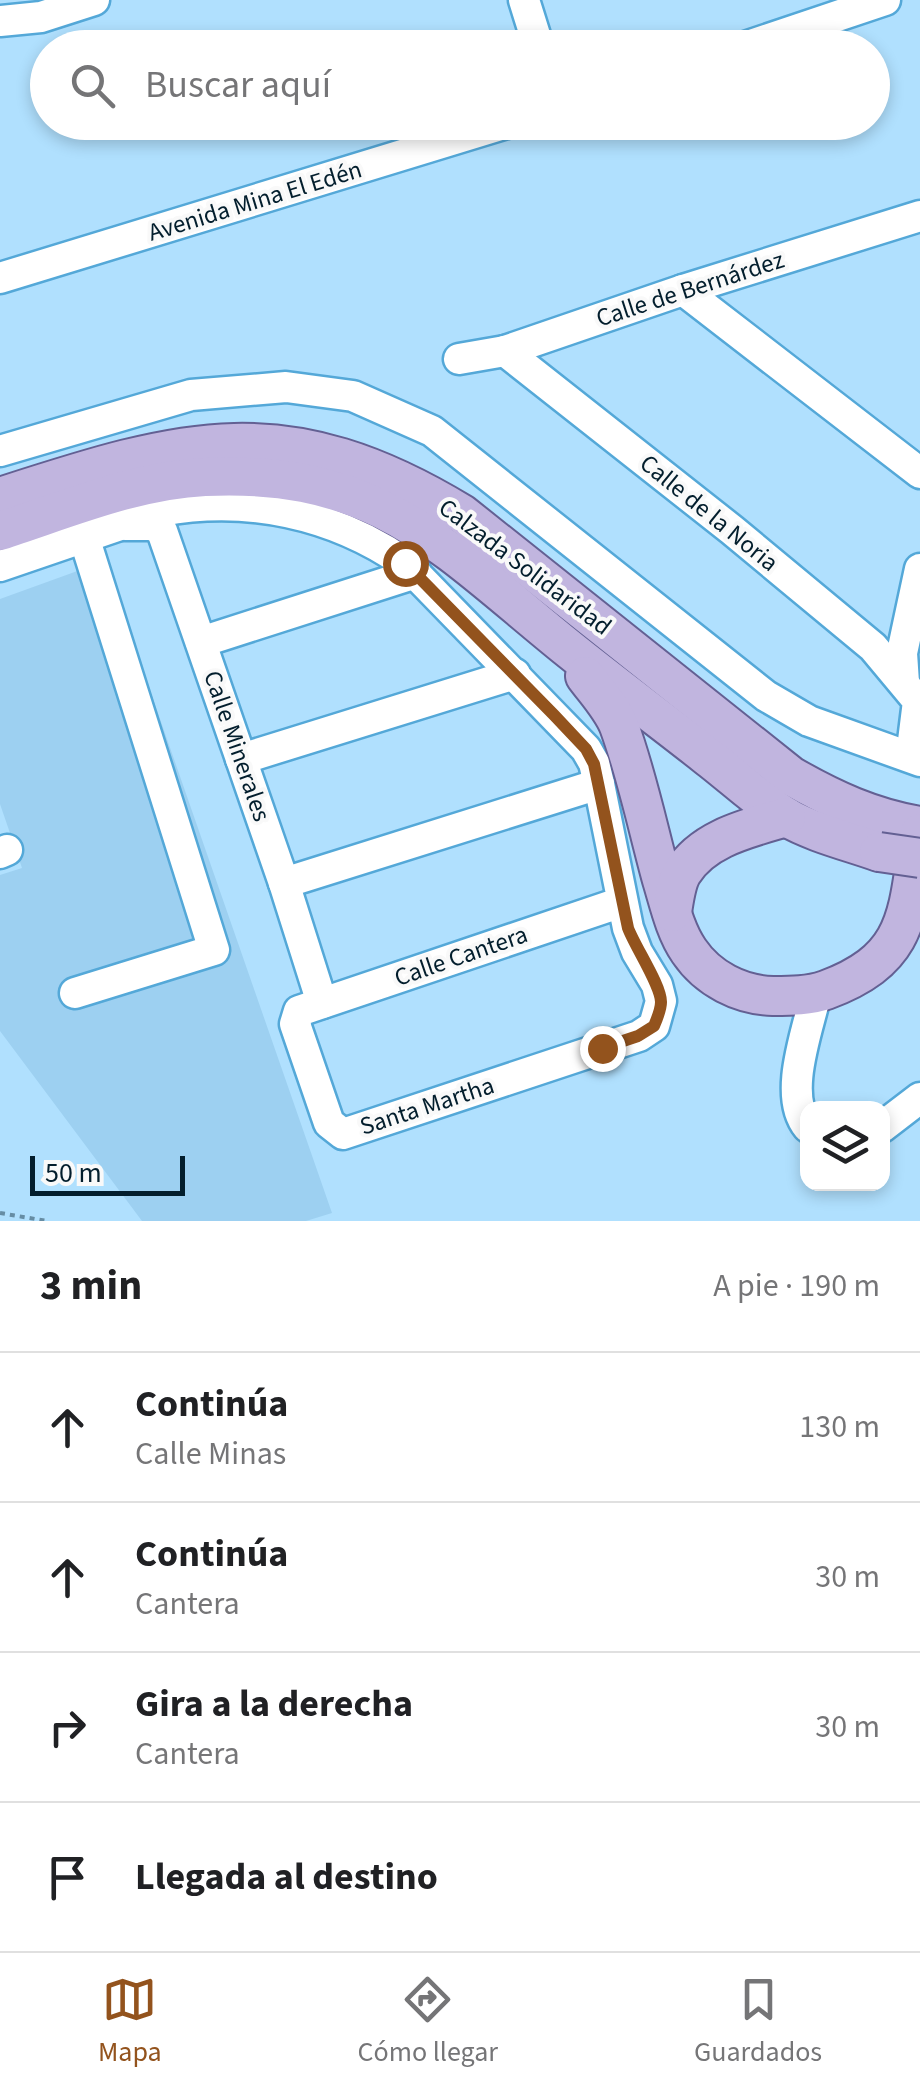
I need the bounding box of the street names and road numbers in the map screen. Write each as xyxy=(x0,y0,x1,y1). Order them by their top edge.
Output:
street label: Avenida Mina El Edén xyxy=(144,151,366,251)
street label: Calle de Bernárdez xyxy=(591,242,789,336)
street label: Calle de la Noria xyxy=(632,446,786,580)
street label: Calzada Solidaridad xyxy=(431,490,619,644)
street label: Calle Minerales xyxy=(194,666,280,826)
street label: Calle Cantera xyxy=(390,916,532,996)
street label: Santa Martha xyxy=(355,1067,499,1145)

